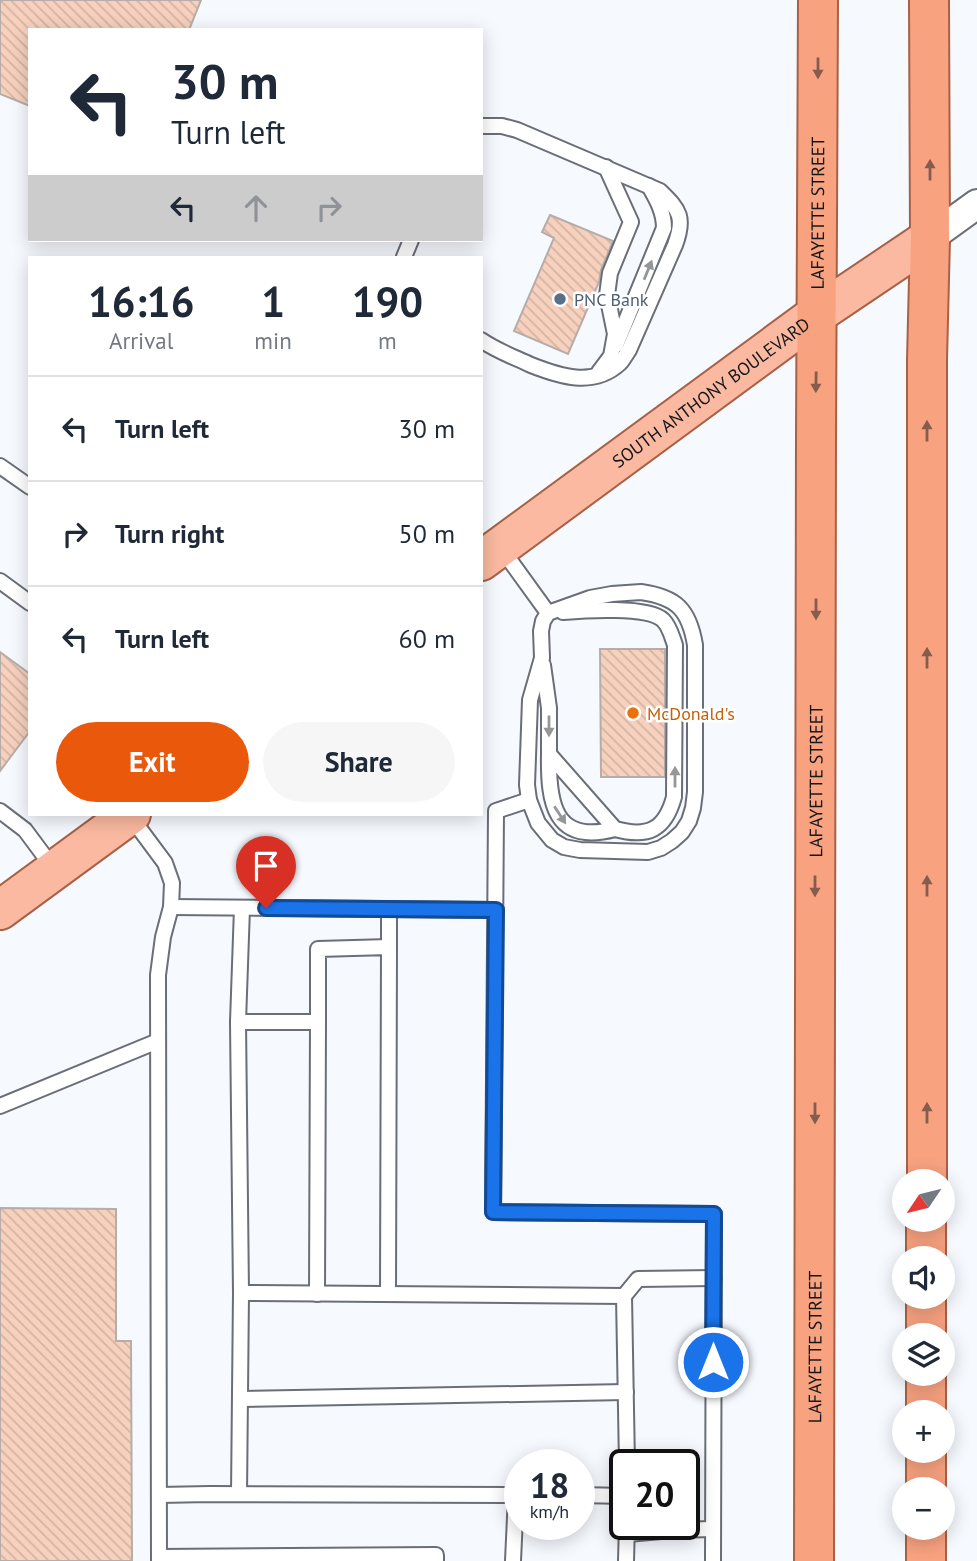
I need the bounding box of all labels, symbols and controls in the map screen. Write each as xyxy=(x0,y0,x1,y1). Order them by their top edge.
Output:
text: 30 m xyxy=(171,49,278,113)
icon: left xyxy=(56,56,147,147)
one-way arrow xyxy=(812,57,824,79)
text: Turn left xyxy=(171,111,286,153)
street label: LAFAYETTE STREET xyxy=(805,137,829,289)
one-way arrow xyxy=(924,159,936,181)
icon: left xyxy=(164,189,202,227)
icon: ahead xyxy=(237,189,275,227)
icon: right xyxy=(310,189,348,227)
one-way arrow xyxy=(642,260,653,281)
text: 16:16 xyxy=(88,274,194,329)
text: 1 xyxy=(261,274,285,329)
text: 190 xyxy=(352,274,423,329)
place label: PNC Bank xyxy=(574,288,649,311)
marker: PNC Bank xyxy=(552,291,568,307)
street label: SOUTH ANTHONY BOULEVARD xyxy=(607,312,814,472)
text: Arrival xyxy=(109,326,173,355)
text: min xyxy=(254,326,292,355)
text: m xyxy=(378,326,397,355)
one-way arrow xyxy=(811,371,822,393)
icon: left xyxy=(56,410,94,448)
text: Turn left xyxy=(115,412,209,445)
text: 30 m xyxy=(399,412,455,445)
one-way arrow xyxy=(921,419,933,441)
icon: right xyxy=(56,515,94,553)
text: Turn right xyxy=(115,517,224,550)
text: 50 m xyxy=(399,517,455,550)
one-way arrow xyxy=(810,599,822,621)
icon: left xyxy=(56,620,94,658)
text: Turn left xyxy=(115,622,209,655)
text: 60 m xyxy=(399,622,455,655)
one-way arrow xyxy=(921,647,933,669)
place label: McDonald's xyxy=(647,702,735,725)
marker: McDonald's xyxy=(625,705,641,721)
street label: LAFAYETTE STREET xyxy=(804,705,827,857)
one-way arrow xyxy=(543,715,555,737)
button: Exit xyxy=(56,722,249,802)
button: Share xyxy=(263,722,455,802)
one-way arrow xyxy=(669,766,681,788)
one-way arrow xyxy=(553,805,566,825)
pin xyxy=(236,836,296,908)
icon: arrive xyxy=(247,847,285,885)
one-way arrow xyxy=(921,874,933,896)
one-way arrow xyxy=(809,875,821,897)
one-way arrow xyxy=(921,1102,933,1124)
one-way arrow xyxy=(809,1103,821,1125)
north arrow xyxy=(892,1169,956,1232)
map controls xyxy=(892,1169,955,1540)
button: sound xyxy=(892,1246,955,1309)
street label: LAFAYETTE STREET xyxy=(803,1271,826,1423)
button: layers xyxy=(892,1323,955,1386)
position arrow xyxy=(676,1325,750,1399)
button: + xyxy=(892,1400,955,1463)
speed limit sign: 20 xyxy=(609,1449,700,1540)
text: 18 xyxy=(530,1462,569,1508)
button: − xyxy=(892,1477,955,1540)
text: km/h xyxy=(530,1500,569,1523)

